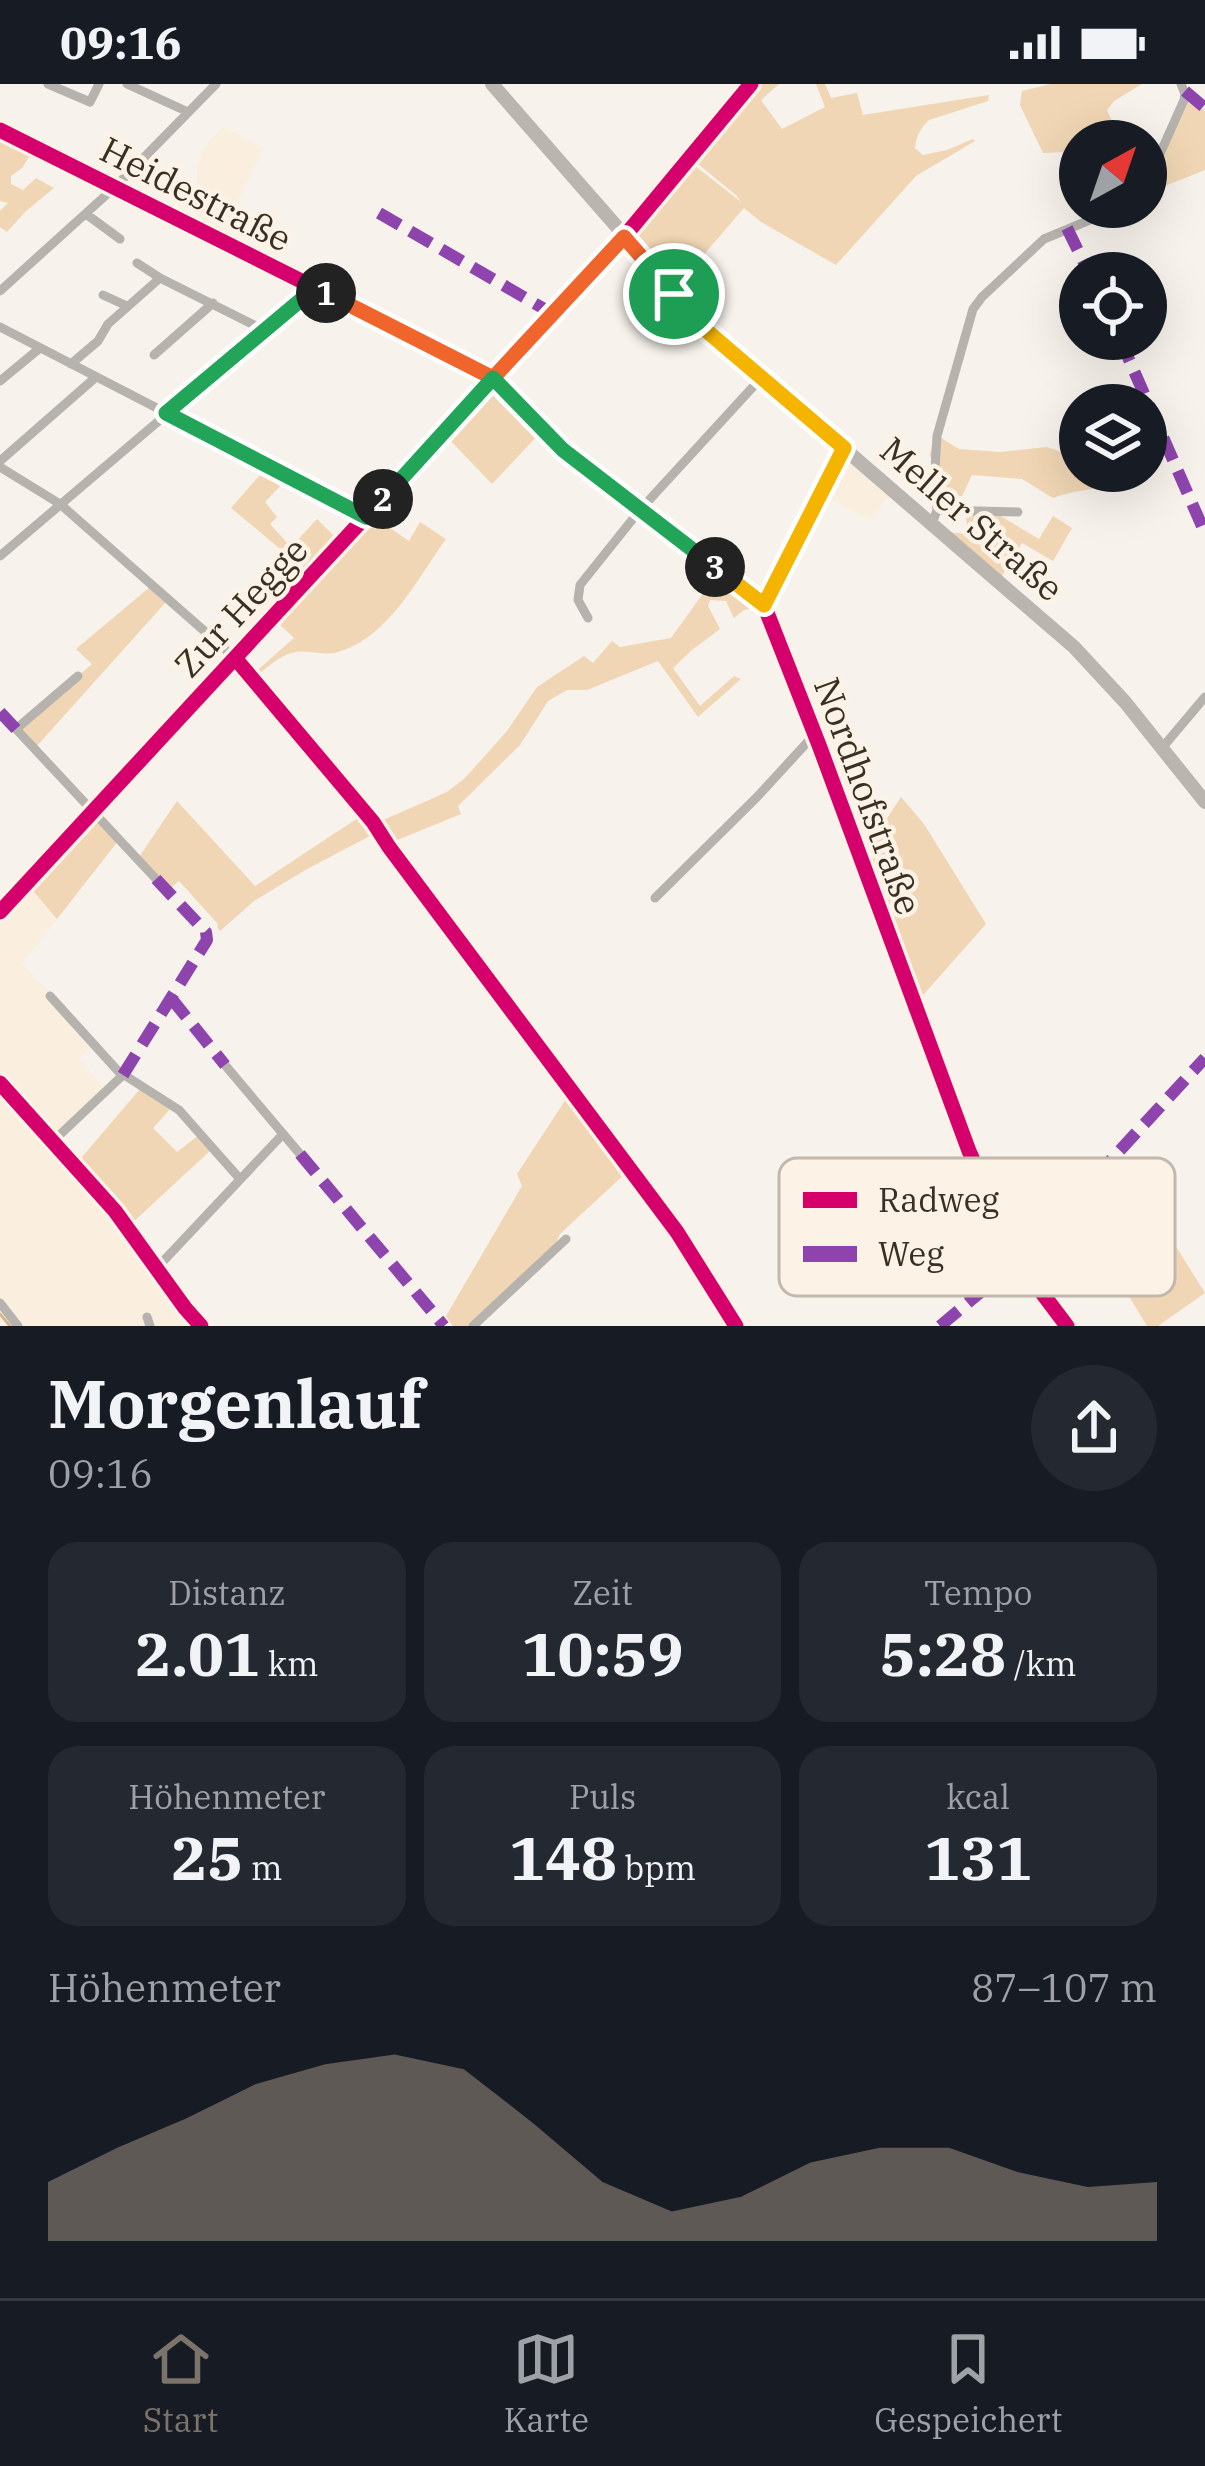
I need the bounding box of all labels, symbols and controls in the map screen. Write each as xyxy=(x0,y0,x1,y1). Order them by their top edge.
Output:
text: 09:16 xyxy=(60,13,182,71)
north arrow xyxy=(1059,120,1167,228)
map controls xyxy=(1059,120,1167,492)
street label: Heidestraße xyxy=(93,125,300,262)
pin xyxy=(623,243,725,345)
button: locate xyxy=(1059,252,1167,360)
icon: arrive xyxy=(641,261,707,327)
pin: 1 xyxy=(296,263,356,323)
text: 1 xyxy=(316,271,336,314)
button: layers xyxy=(1059,384,1167,492)
street label: Meller Straße xyxy=(871,426,1074,611)
pin: 2 xyxy=(353,469,413,529)
text: 2 xyxy=(373,477,393,520)
street label: Zur Hegge xyxy=(164,527,318,687)
pin: 3 xyxy=(685,537,745,597)
text: 3 xyxy=(705,545,725,588)
street label: Nordhofstraße xyxy=(804,671,933,921)
legend xyxy=(779,1158,1175,1296)
text: Radweg xyxy=(878,1178,999,1221)
text: Weg xyxy=(878,1232,944,1275)
text: Morgenlauf xyxy=(48,1360,423,1446)
button: share xyxy=(1031,1365,1157,1491)
text: 09:16 xyxy=(48,1448,153,1499)
text: Distanz xyxy=(168,1571,285,1614)
text: Zeit xyxy=(572,1571,633,1614)
text: Tempo xyxy=(924,1571,1032,1614)
text: 2.01 xyxy=(135,1614,260,1693)
text: 10:59 xyxy=(521,1614,684,1693)
text: 5:28 xyxy=(880,1614,1006,1693)
text: km xyxy=(260,1642,318,1685)
text: /km xyxy=(1006,1642,1076,1685)
text: Höhenmeter xyxy=(128,1775,325,1818)
text: Puls xyxy=(569,1775,636,1818)
text: kcal xyxy=(946,1775,1010,1818)
text: 25 xyxy=(171,1818,243,1897)
text: 148 xyxy=(509,1818,617,1897)
text: 131 xyxy=(924,1818,1032,1897)
text: m xyxy=(243,1846,282,1889)
text: bpm xyxy=(617,1846,696,1889)
text: Höhenmeter xyxy=(48,1962,281,2013)
text: 87–107 m xyxy=(971,1962,1157,2013)
tab: Start xyxy=(143,2326,218,2441)
tab: Karte xyxy=(504,2326,589,2441)
tab: Gespeichert xyxy=(874,2326,1062,2441)

